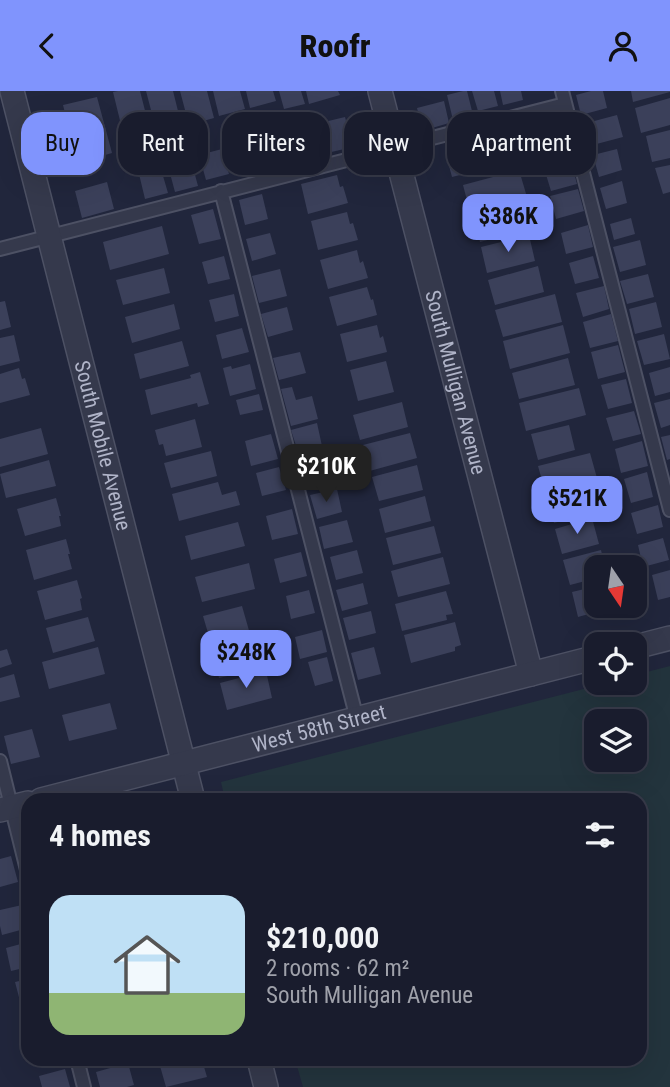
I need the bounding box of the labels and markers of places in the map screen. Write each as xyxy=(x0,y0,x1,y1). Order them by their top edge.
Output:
pin: $386K xyxy=(459,195,557,254)
pin: $210K xyxy=(277,445,375,504)
pin: $521K xyxy=(528,477,626,536)
pin: $248K xyxy=(197,631,295,690)

